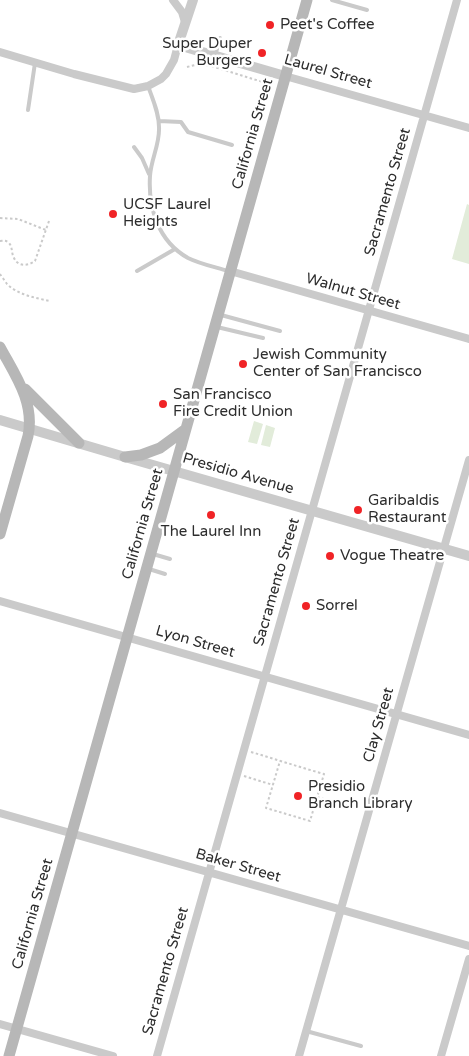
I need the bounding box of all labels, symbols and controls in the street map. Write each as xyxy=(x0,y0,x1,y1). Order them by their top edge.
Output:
place label: Peet's Coffee xyxy=(280,16,374,34)
marker: Peet's Coffee xyxy=(264,19,276,31)
place label: Super Duper Burgers xyxy=(162,35,252,70)
marker: Super Duper Burgers xyxy=(256,47,268,59)
street label: Laurel Street xyxy=(282,51,374,93)
street label: California Street xyxy=(229,76,277,192)
street label: Sacramento Street xyxy=(361,126,415,258)
place label: UCSF Laurel Heights xyxy=(123,196,211,231)
marker: UCSF Laurel Heights xyxy=(107,208,119,220)
street label: Walnut Street xyxy=(304,270,402,314)
place label: Jewish Community Center of San Francisco xyxy=(253,346,422,381)
marker: Jewish Community Center of San Francisco xyxy=(237,358,249,370)
place label: San Francisco Fire Credit Union xyxy=(173,386,293,421)
marker: San Francisco Fire Credit Union xyxy=(157,398,169,410)
street label: Presidio Avenue xyxy=(180,450,296,498)
street label: California Street xyxy=(119,466,167,582)
place label: Garibaldis Restaurant xyxy=(368,492,446,527)
marker: Garibaldis Restaurant xyxy=(352,504,364,516)
marker: The Laurel Inn xyxy=(205,509,217,521)
street label: Sacramento Street xyxy=(250,516,304,648)
place label: The Laurel Inn xyxy=(161,523,261,541)
place label: Vogue Theatre xyxy=(340,547,444,565)
marker: Vogue Theatre xyxy=(324,550,336,562)
place label: Sorrel xyxy=(316,597,358,615)
marker: Sorrel xyxy=(300,600,312,612)
street label: Lyon Street xyxy=(153,622,237,662)
street label: Clay Street xyxy=(360,685,398,765)
place label: Presidio Branch Library xyxy=(308,778,412,813)
marker: Presidio Branch Library xyxy=(292,790,304,802)
street label: Baker Street xyxy=(193,845,283,887)
street label: California Street xyxy=(9,856,57,972)
street label: Sacramento Street xyxy=(139,905,193,1037)

